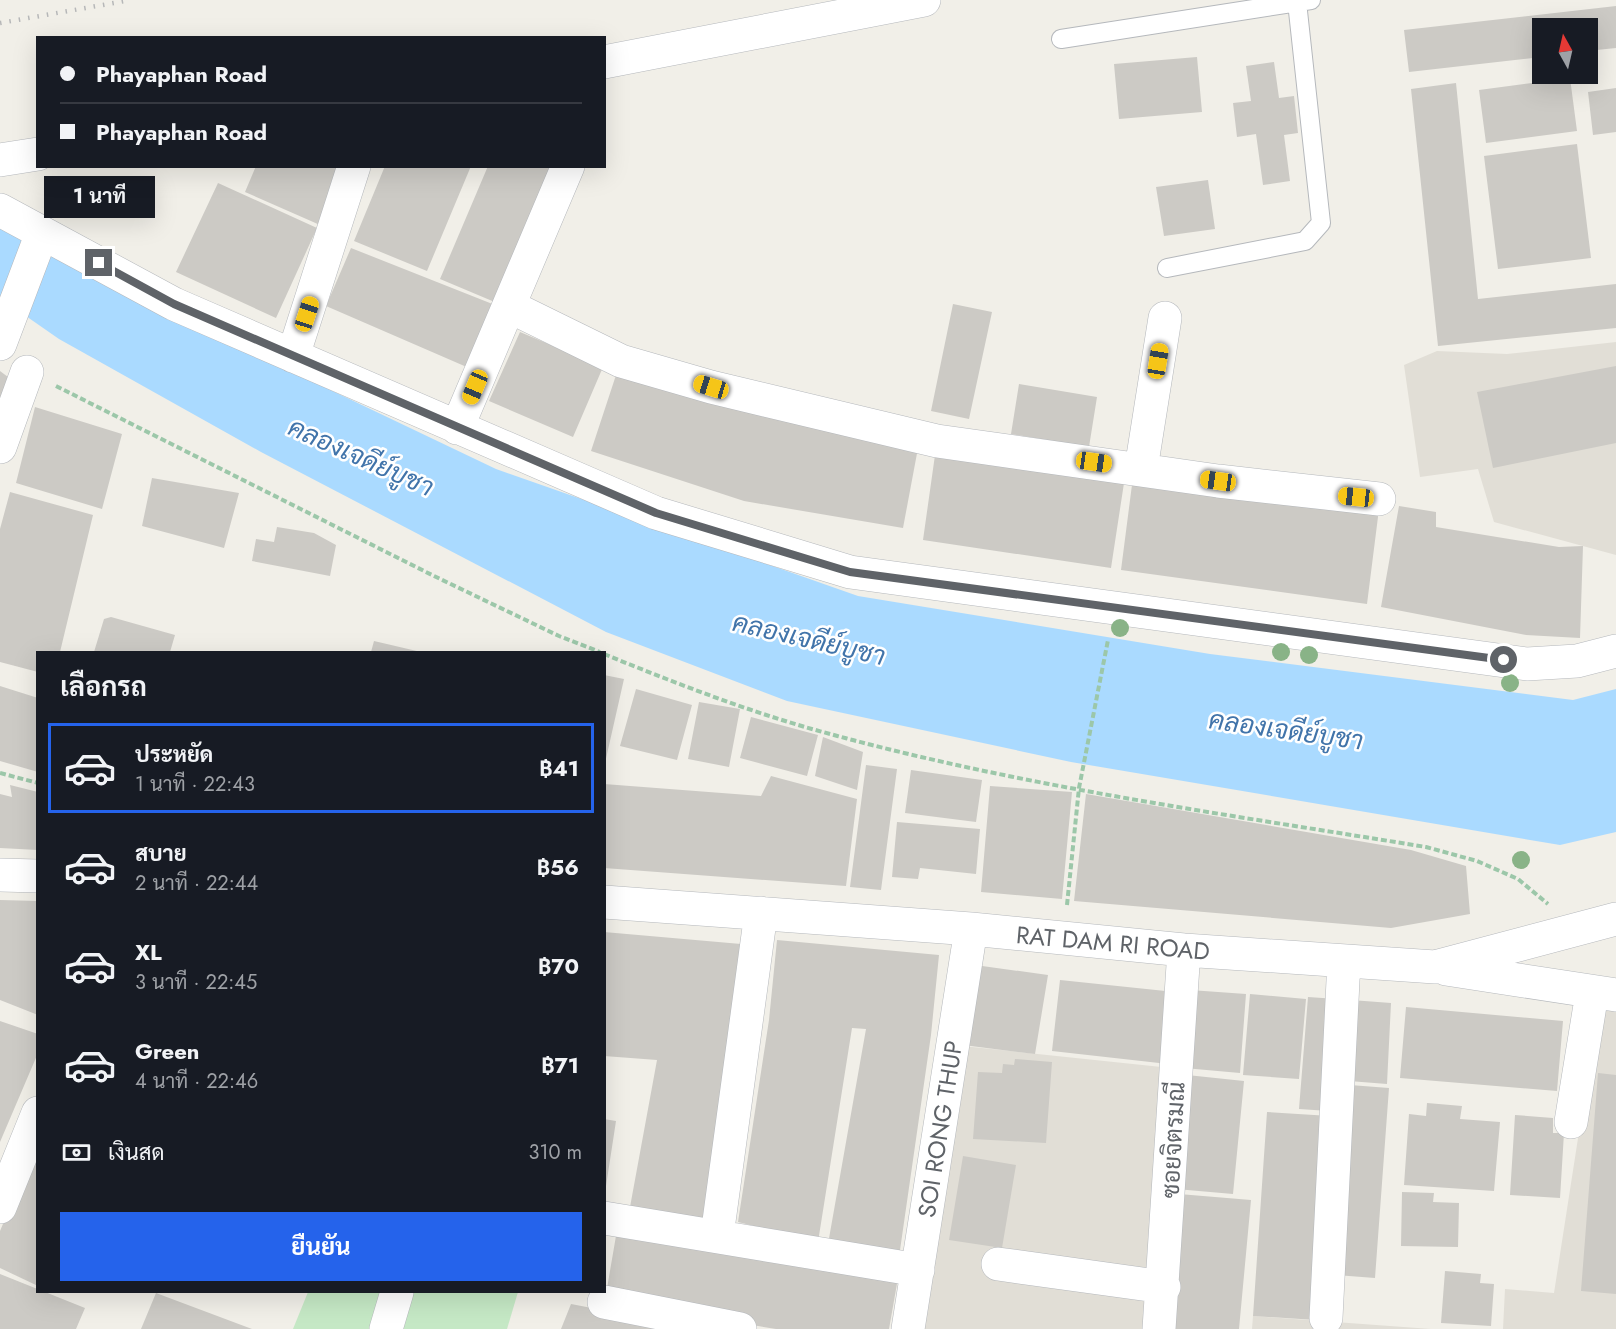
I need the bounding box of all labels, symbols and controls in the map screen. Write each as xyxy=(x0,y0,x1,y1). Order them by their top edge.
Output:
north arrow xyxy=(1532,18,1598,84)
map controls xyxy=(1532,18,1598,84)
text: Phayaphan Road xyxy=(96,58,267,90)
text: Phayaphan Road xyxy=(96,116,267,148)
callout: 1 นาที xyxy=(44,176,154,218)
text: 1 นาที xyxy=(73,182,126,211)
route end xyxy=(85,249,112,276)
car xyxy=(293,294,321,334)
car xyxy=(1146,342,1170,380)
car xyxy=(460,367,490,407)
car xyxy=(691,373,731,401)
water label: คลองเจดีย์บูชา xyxy=(282,408,440,506)
car xyxy=(1075,451,1113,473)
car xyxy=(1199,470,1237,492)
car xyxy=(1337,486,1375,508)
water label: คลองเจดีย์บูชา xyxy=(729,603,889,675)
route start xyxy=(1490,646,1517,673)
text: เลือกรถ xyxy=(60,667,147,706)
water label: คลองเจดีย์บูชา xyxy=(1206,700,1366,760)
text: ประหยัด xyxy=(135,738,213,770)
icon: car xyxy=(63,741,117,795)
text: ฿41 xyxy=(539,752,579,784)
text: 1 นาที · 22:43 xyxy=(135,770,255,799)
text: สบาย xyxy=(135,837,187,869)
icon: car xyxy=(63,840,117,894)
text: ฿56 xyxy=(537,851,579,883)
text: 2 นาที · 22:44 xyxy=(135,869,258,898)
street label: RAT DAM RI ROAD xyxy=(1015,917,1211,969)
text: XL xyxy=(135,936,162,968)
icon: car xyxy=(63,939,117,993)
text: ฿70 xyxy=(538,950,579,982)
text: 3 นาที · 22:45 xyxy=(135,968,257,997)
text: Green xyxy=(135,1035,199,1067)
icon: car xyxy=(63,1038,117,1092)
street label: SOI RONG THUP xyxy=(909,1038,971,1220)
text: ฿71 xyxy=(541,1049,579,1081)
text: 4 นาที · 22:46 xyxy=(135,1067,258,1096)
street label: ซอยจิตรมณี xyxy=(1152,1081,1194,1199)
icon: cash xyxy=(60,1136,93,1169)
text: เงินสด xyxy=(108,1136,165,1168)
text: 310 m xyxy=(528,1138,582,1167)
button: ยืนยัน xyxy=(60,1212,582,1281)

